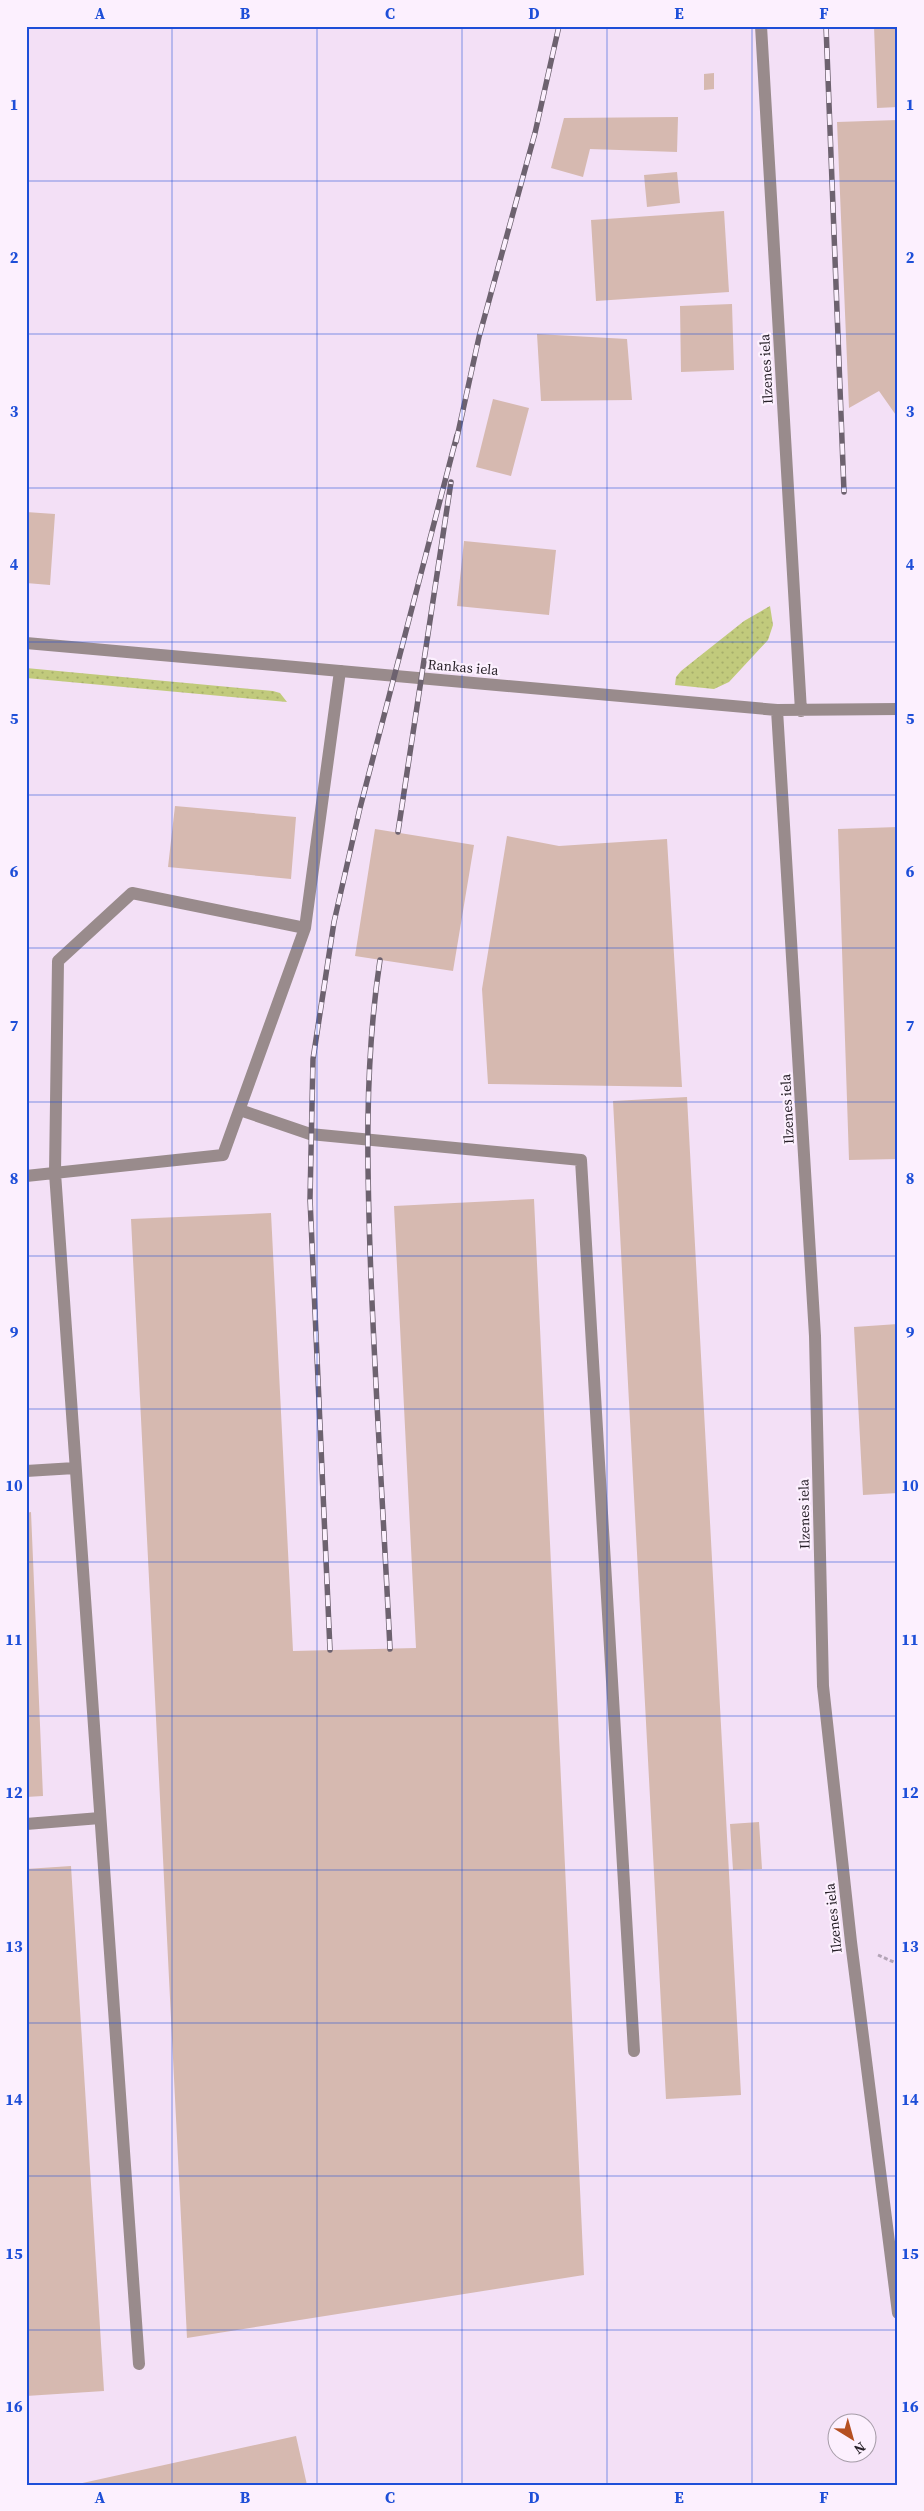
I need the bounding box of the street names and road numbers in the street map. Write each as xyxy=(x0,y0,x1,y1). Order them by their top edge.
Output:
street label: Ilzenes iela xyxy=(754,333,778,405)
street label: Rankas iela xyxy=(427,654,500,680)
street label: Ilzenes iela xyxy=(775,1073,799,1145)
street label: Ilzenes iela xyxy=(793,1478,815,1549)
street label: Ilzenes iela xyxy=(819,1881,847,1954)

